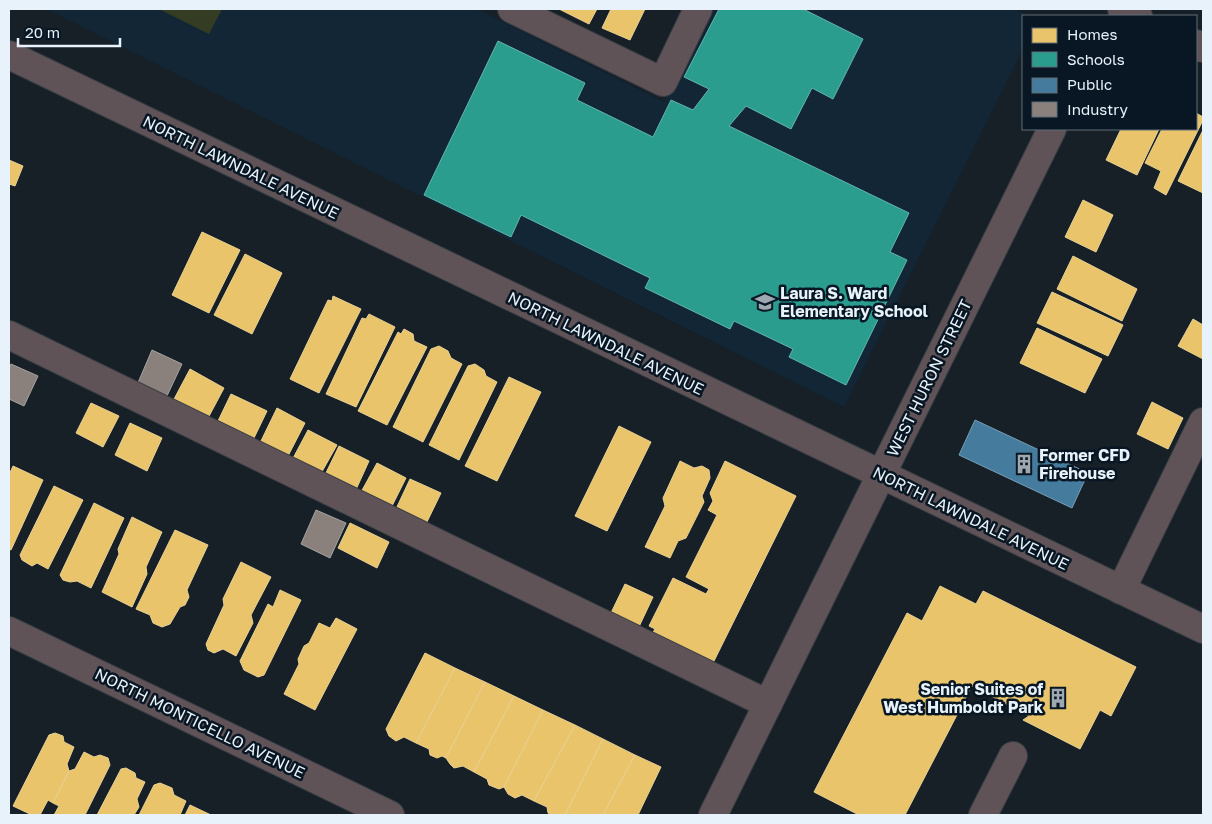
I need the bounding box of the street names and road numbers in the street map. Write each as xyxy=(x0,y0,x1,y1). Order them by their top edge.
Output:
street label: NORTH LAWNDALE AVENUE xyxy=(140,111,342,223)
street label: NORTH LAWNDALE AVENUE xyxy=(505,287,707,399)
street label: WEST HURON STREET xyxy=(882,296,976,460)
street label: NORTH LAWNDALE AVENUE xyxy=(870,462,1072,574)
street label: NORTH MONTICELLO AVENUE xyxy=(92,663,308,783)

